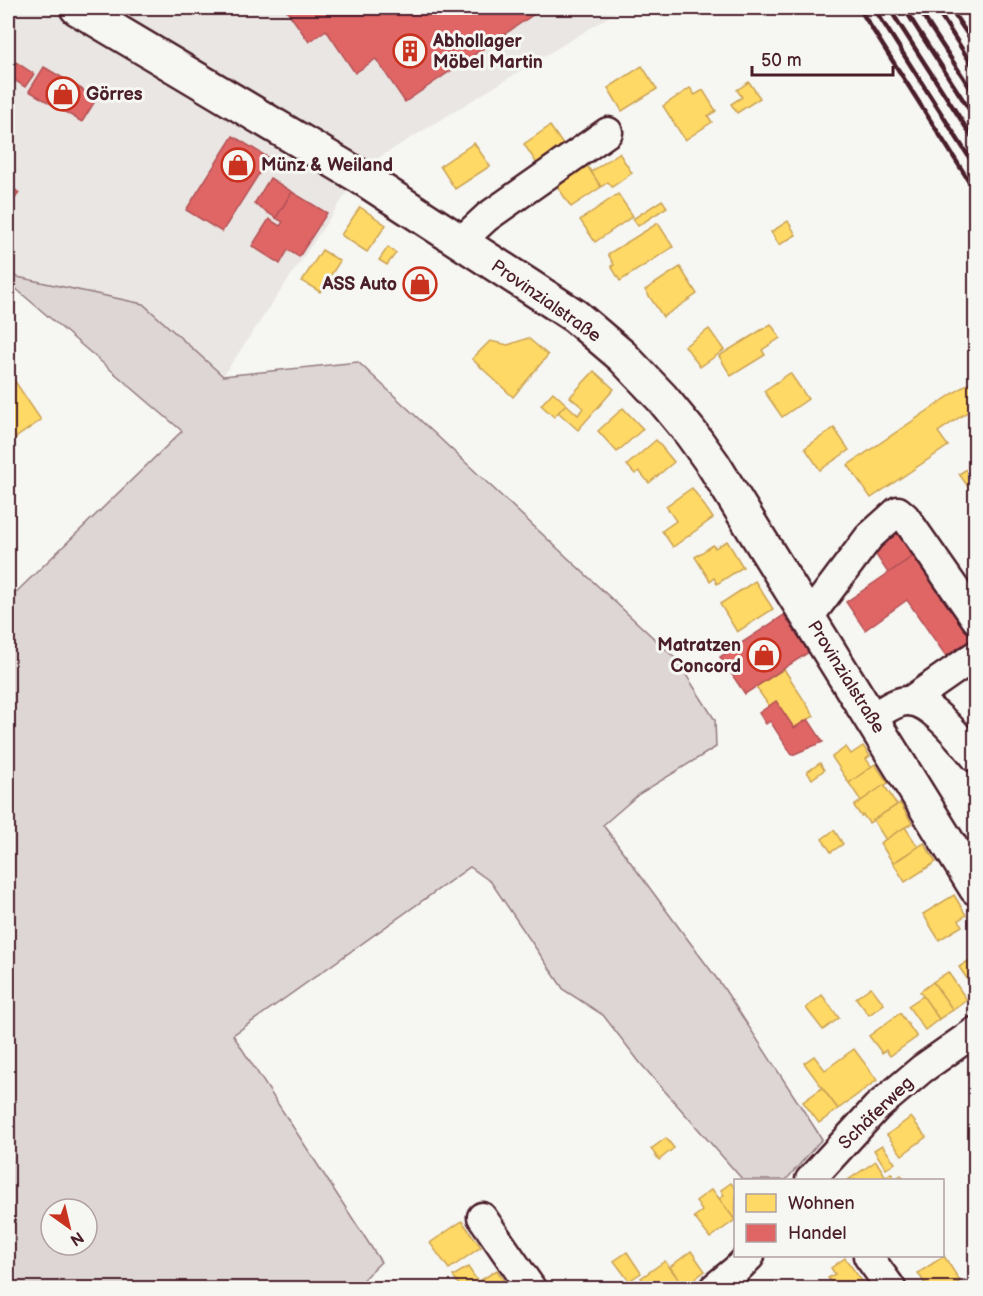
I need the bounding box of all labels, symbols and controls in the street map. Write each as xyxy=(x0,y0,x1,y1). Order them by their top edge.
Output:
place label: Abhollager Möbel Martin xyxy=(432,31,543,73)
building icon: Abhollager Möbel Martin xyxy=(392,33,428,69)
scale bar xyxy=(752,39,893,77)
text: 50 m xyxy=(761,50,802,71)
shop icon: Görres xyxy=(45,76,81,112)
place label: Görres xyxy=(86,84,143,105)
shop icon: Münz & Weiland xyxy=(220,147,256,183)
place label: Münz & Weiland xyxy=(261,155,393,176)
street label: Provinzialstraße xyxy=(487,255,605,347)
shop icon: ASS Auto xyxy=(402,266,438,302)
place label: ASS Auto xyxy=(322,274,397,295)
street label: Provinzialstraße xyxy=(803,617,889,738)
place label: Matratzen Concord xyxy=(657,635,741,677)
shop icon: Matratzen Concord xyxy=(746,637,782,673)
street label: Schäferweg xyxy=(834,1072,918,1154)
legend xyxy=(734,1179,944,1257)
text: Wohnen xyxy=(788,1193,855,1214)
north arrow xyxy=(39,1197,99,1257)
text: Handel xyxy=(788,1223,847,1244)
text: N xyxy=(66,1227,87,1249)

